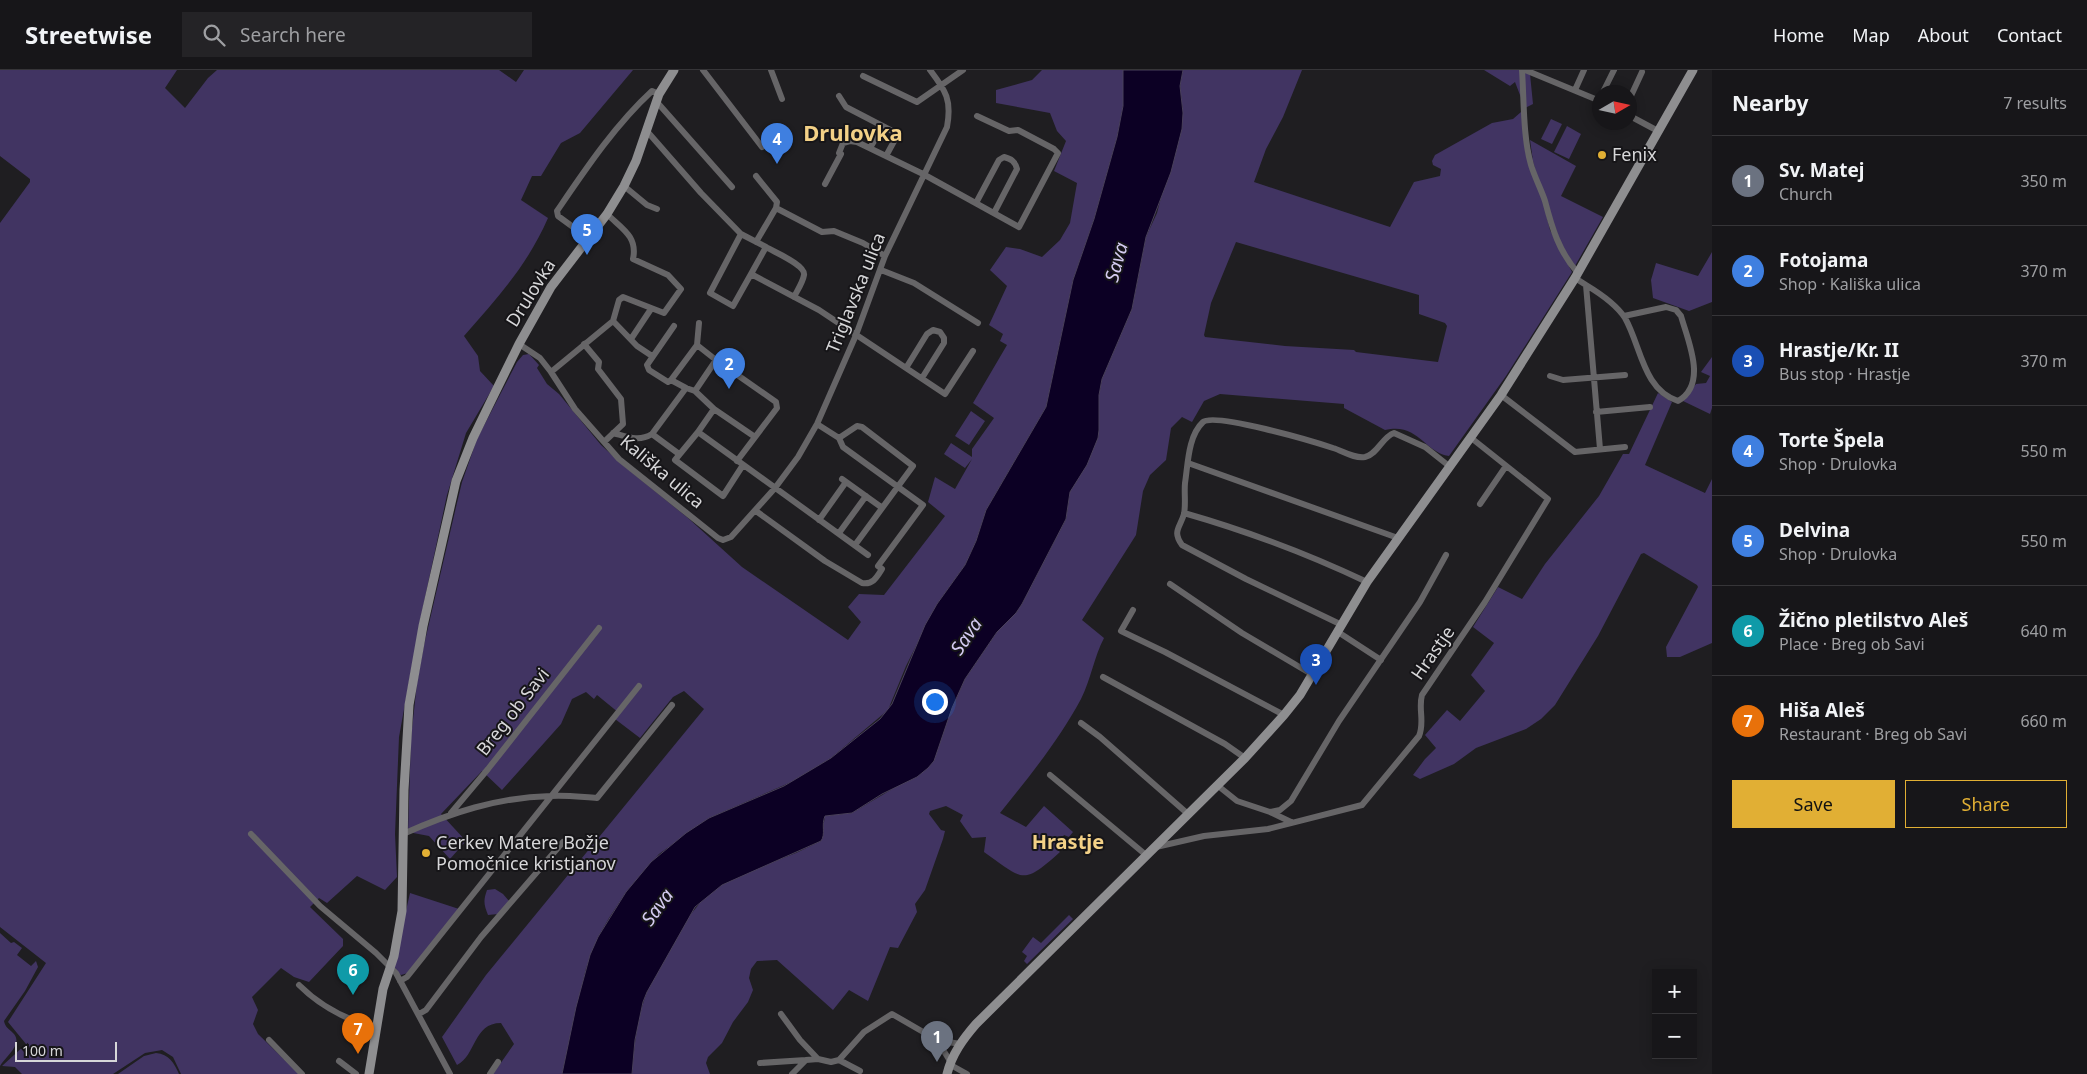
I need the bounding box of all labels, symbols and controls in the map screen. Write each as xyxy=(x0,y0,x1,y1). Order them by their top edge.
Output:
search box xyxy=(182,12,532,57)
text: Streetwise xyxy=(25,18,152,51)
icon: search xyxy=(200,21,228,49)
text: Search here xyxy=(240,22,346,48)
text: Home xyxy=(1773,23,1824,47)
text: Map xyxy=(1852,23,1890,47)
text: About xyxy=(1918,23,1969,47)
text: Contact xyxy=(1997,23,2062,47)
north arrow xyxy=(1592,85,1637,130)
text: Nearby xyxy=(1732,89,1808,117)
text: 7 results xyxy=(2003,92,2067,114)
district label: Drulovka xyxy=(803,117,903,147)
pin: 4 xyxy=(761,123,793,164)
place label: Fenix xyxy=(1612,142,1657,166)
marker: Fenix xyxy=(1596,149,1608,161)
text: Sv. Matej xyxy=(1779,157,1864,183)
text: 1 xyxy=(1743,170,1753,192)
text: 350 m xyxy=(2020,170,2067,192)
text: Church xyxy=(1779,183,1833,205)
pin: 5 xyxy=(571,214,603,255)
street label: Triglavska ulica xyxy=(820,229,890,357)
water label: Sava xyxy=(1098,239,1134,285)
text: Fotojama xyxy=(1779,247,1868,273)
street label: Drulovka xyxy=(500,254,560,331)
text: 2 xyxy=(1743,260,1753,282)
text: 370 m xyxy=(2020,260,2067,282)
text: Shop · Kališka ulica xyxy=(1779,273,1921,295)
text: Hrastje/Kr. II xyxy=(1779,337,1899,363)
pin: 2 xyxy=(713,348,745,389)
text: 3 xyxy=(1743,350,1753,372)
text: 370 m xyxy=(2020,350,2067,372)
text: Bus stop · Hrastje xyxy=(1779,363,1910,385)
text: Torte Špela xyxy=(1779,427,1884,453)
street label: Kališka ulica xyxy=(616,429,710,513)
text: 4 xyxy=(1743,440,1753,462)
text: 550 m xyxy=(2020,440,2067,462)
text: Shop · Drulovka xyxy=(1779,453,1897,475)
text: Delvina xyxy=(1779,517,1850,543)
text: 5 xyxy=(1743,530,1753,552)
text: 550 m xyxy=(2020,530,2067,552)
text: Shop · Drulovka xyxy=(1779,543,1897,565)
text: Žično pletilstvo Aleš xyxy=(1779,607,1968,633)
water label: Sava xyxy=(944,612,988,660)
text: 6 xyxy=(1743,620,1753,642)
text: 640 m xyxy=(2020,620,2067,642)
street label: Hrastje xyxy=(1405,621,1459,684)
text: Place · Breg ob Savi xyxy=(1779,633,1925,655)
pin: 3 xyxy=(1300,644,1332,685)
street label: Breg ob Savi xyxy=(470,663,554,760)
your location xyxy=(922,689,948,715)
text: Hiša Aleš xyxy=(1779,697,1865,723)
text: 7 xyxy=(1743,710,1753,732)
text: 660 m xyxy=(2020,710,2067,732)
text: Restaurant · Breg ob Savi xyxy=(1779,723,1967,745)
button: Save xyxy=(1732,780,1895,828)
button: Share xyxy=(1905,780,2067,828)
district label: Hrastje xyxy=(1032,828,1104,855)
place label: Cerkev Matere Božje Pomočnice kristjanov xyxy=(436,830,617,875)
marker: Cerkev Matere Božje Pomočnice kristjanov xyxy=(420,847,432,859)
water label: Sava xyxy=(635,883,679,931)
pin: 6 xyxy=(337,954,369,995)
map controls xyxy=(1652,969,1697,1059)
button: + xyxy=(1652,969,1697,1014)
pin: 7 xyxy=(342,1013,374,1054)
button: − xyxy=(1652,1014,1697,1059)
pin: 1 xyxy=(921,1021,953,1062)
scale bar xyxy=(15,1039,118,1062)
text: 100 m xyxy=(22,1041,63,1060)

